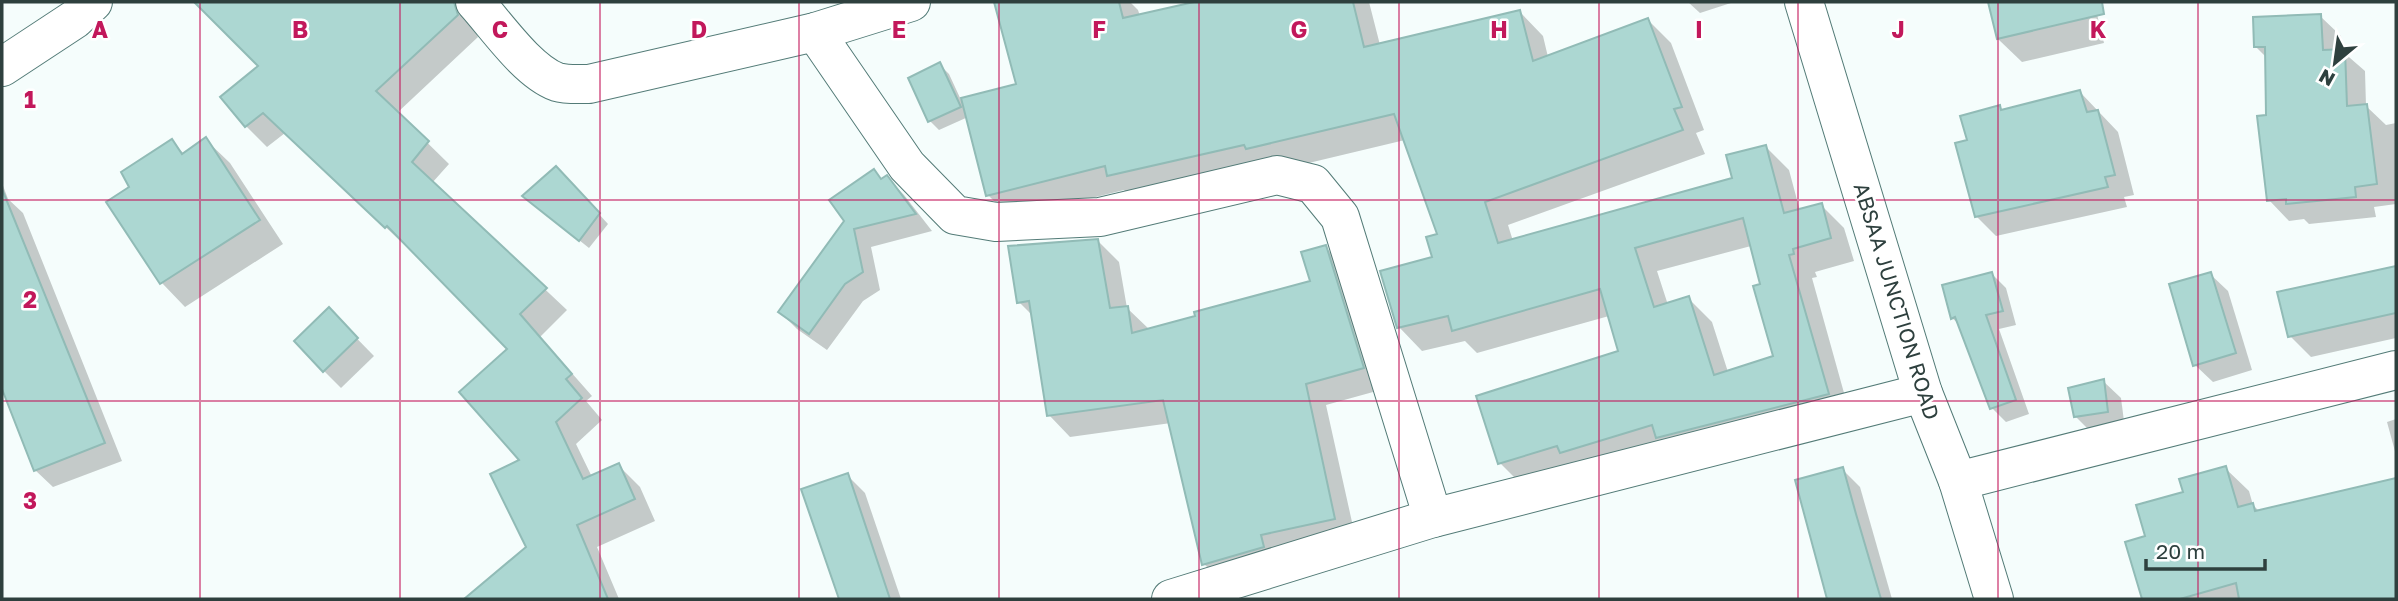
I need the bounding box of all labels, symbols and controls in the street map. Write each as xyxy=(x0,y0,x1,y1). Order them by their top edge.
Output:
text: A xyxy=(92,15,109,43)
text: B xyxy=(292,15,308,43)
text: C xyxy=(492,15,508,43)
text: D xyxy=(691,15,707,43)
text: E xyxy=(892,15,906,43)
text: F xyxy=(1092,15,1106,43)
text: G xyxy=(1291,15,1307,43)
text: H xyxy=(1490,15,1508,43)
text: I xyxy=(1695,15,1703,43)
text: J xyxy=(1891,15,1905,43)
text: K xyxy=(2090,15,2107,43)
north arrow xyxy=(2300,28,2370,98)
text: N xyxy=(2315,65,2338,92)
text: 1 xyxy=(24,85,36,113)
street label: ABSAA JUNCTION ROAD xyxy=(1849,179,1945,423)
text: 2 xyxy=(23,285,37,313)
text: 3 xyxy=(23,486,37,514)
scale bar xyxy=(2146,528,2265,572)
text: 20 m xyxy=(2156,538,2205,564)

